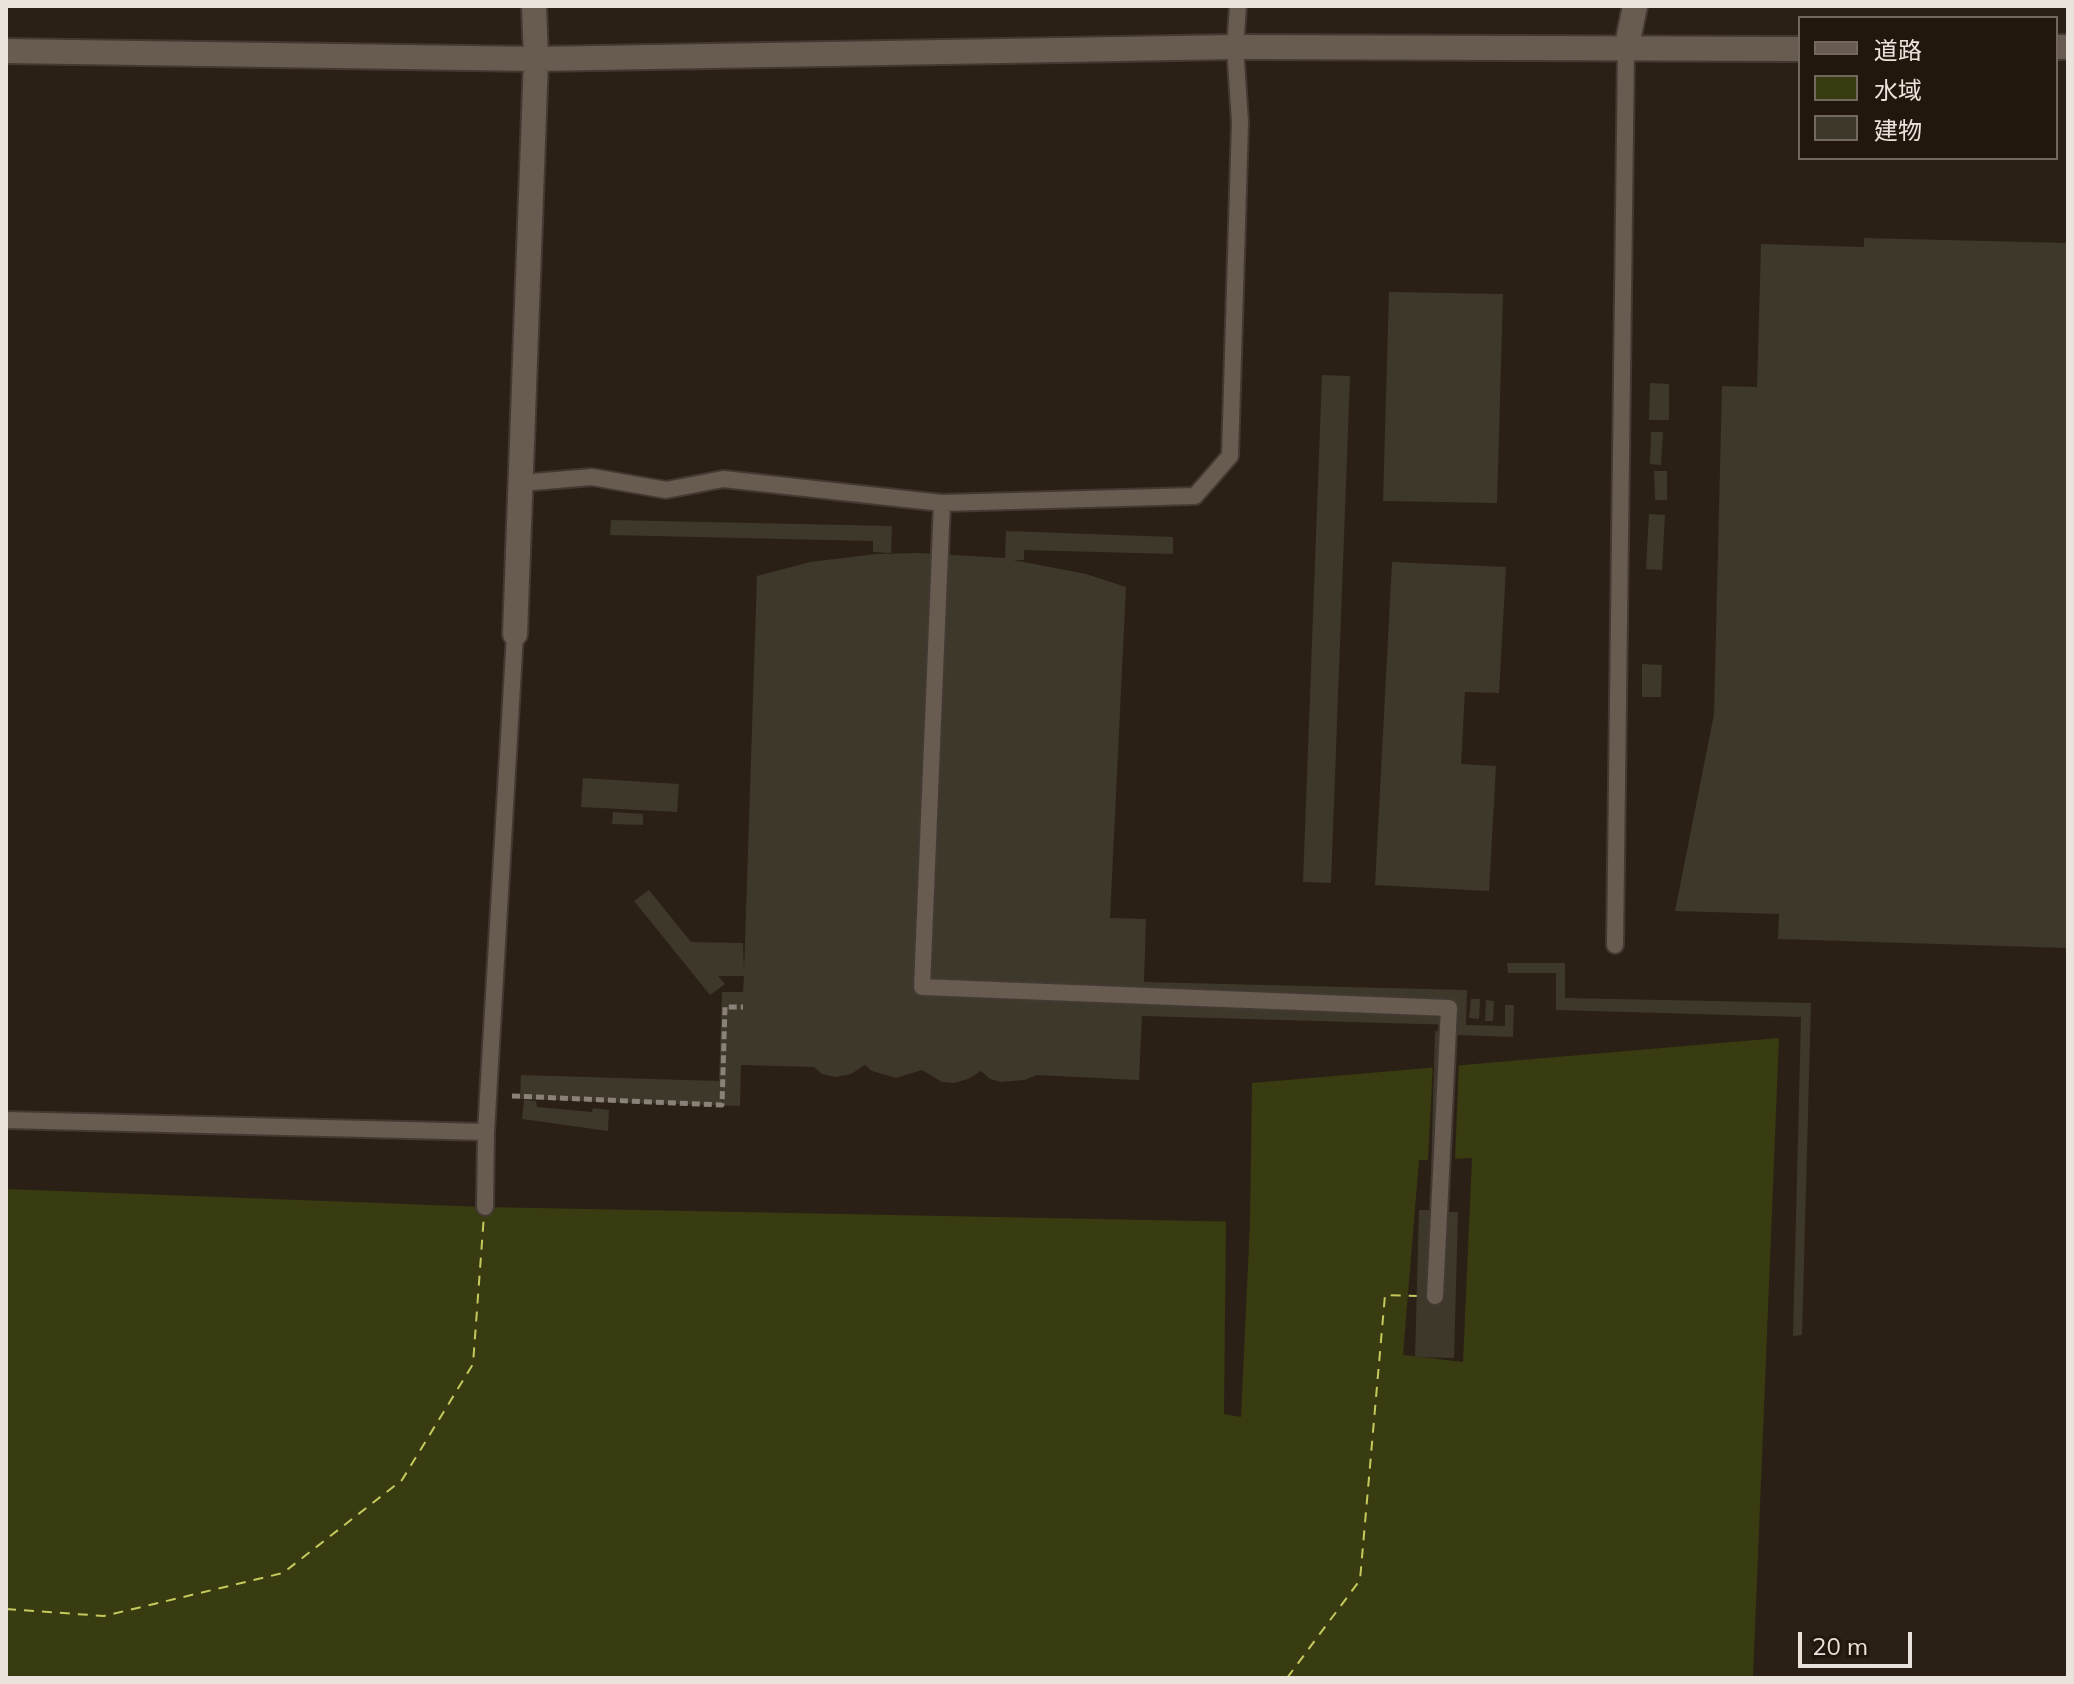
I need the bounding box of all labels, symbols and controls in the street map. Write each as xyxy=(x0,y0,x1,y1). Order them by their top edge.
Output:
legend xyxy=(1798,16,2058,160)
text: 道路 xyxy=(1874,35,1922,65)
text: 水域 xyxy=(1874,75,1922,105)
text: 建物 xyxy=(1874,115,1922,145)
scale bar xyxy=(1802,1616,1916,1666)
text: 20 m xyxy=(1812,1631,1868,1661)

